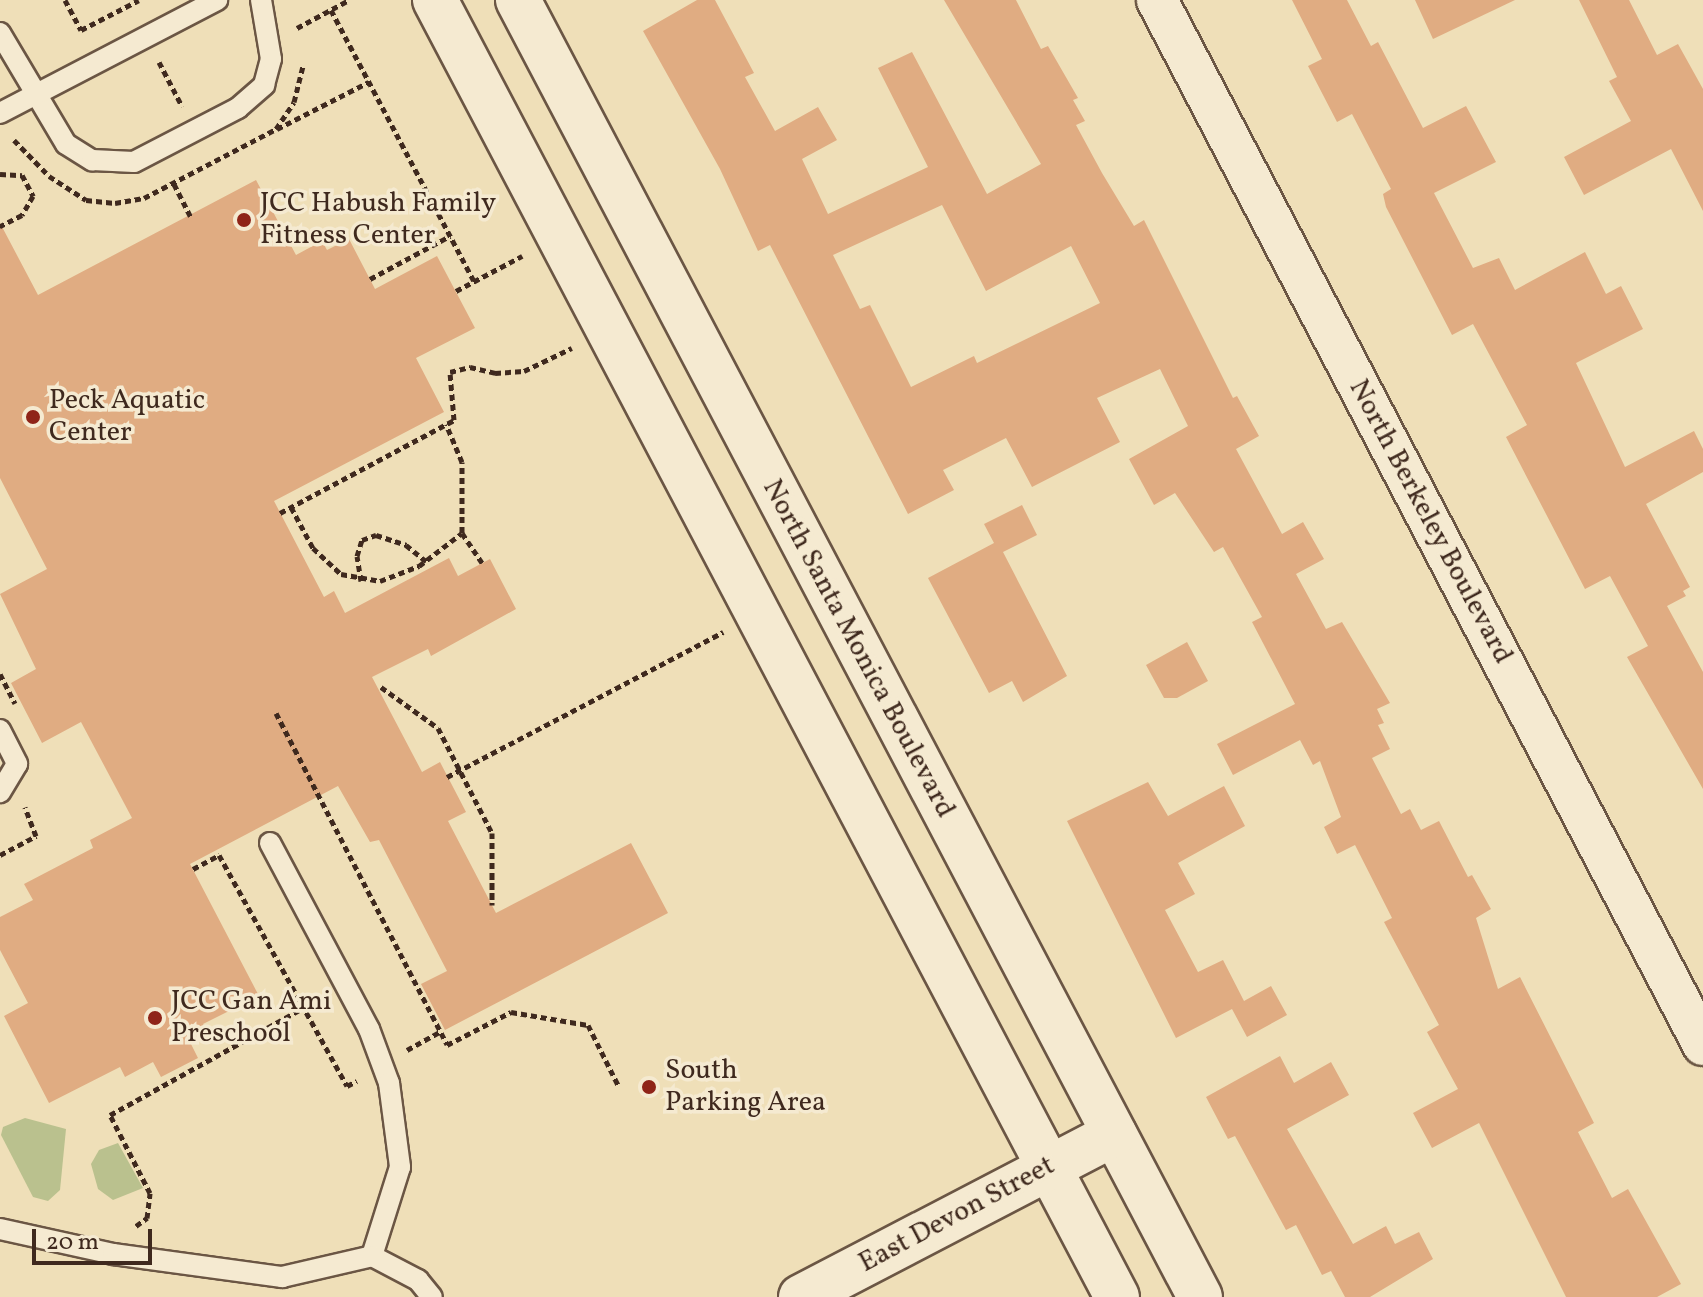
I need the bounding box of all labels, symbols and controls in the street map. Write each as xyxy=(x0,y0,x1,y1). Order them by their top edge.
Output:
place label: JCC Habush Family Fitness Center xyxy=(260,187,496,253)
marker: JCC Habush Family Fitness Center xyxy=(235,211,253,229)
street label: North Berkeley Boulevard xyxy=(1341,374,1519,670)
place label: Peck Aquatic Center xyxy=(49,384,205,450)
marker: Peck Aquatic Center xyxy=(24,408,42,426)
street label: North Santa Monica Boulevard xyxy=(754,474,962,824)
place label: JCC Gan Ami Preschool xyxy=(171,985,331,1051)
marker: JCC Gan Ami Preschool xyxy=(146,1009,164,1027)
place label: South Parking Area xyxy=(665,1054,826,1120)
marker: South Parking Area xyxy=(640,1078,658,1096)
street label: East Devon Street xyxy=(853,1149,1061,1281)
scale bar xyxy=(36,1213,156,1263)
text: 20 m xyxy=(46,1226,99,1260)

